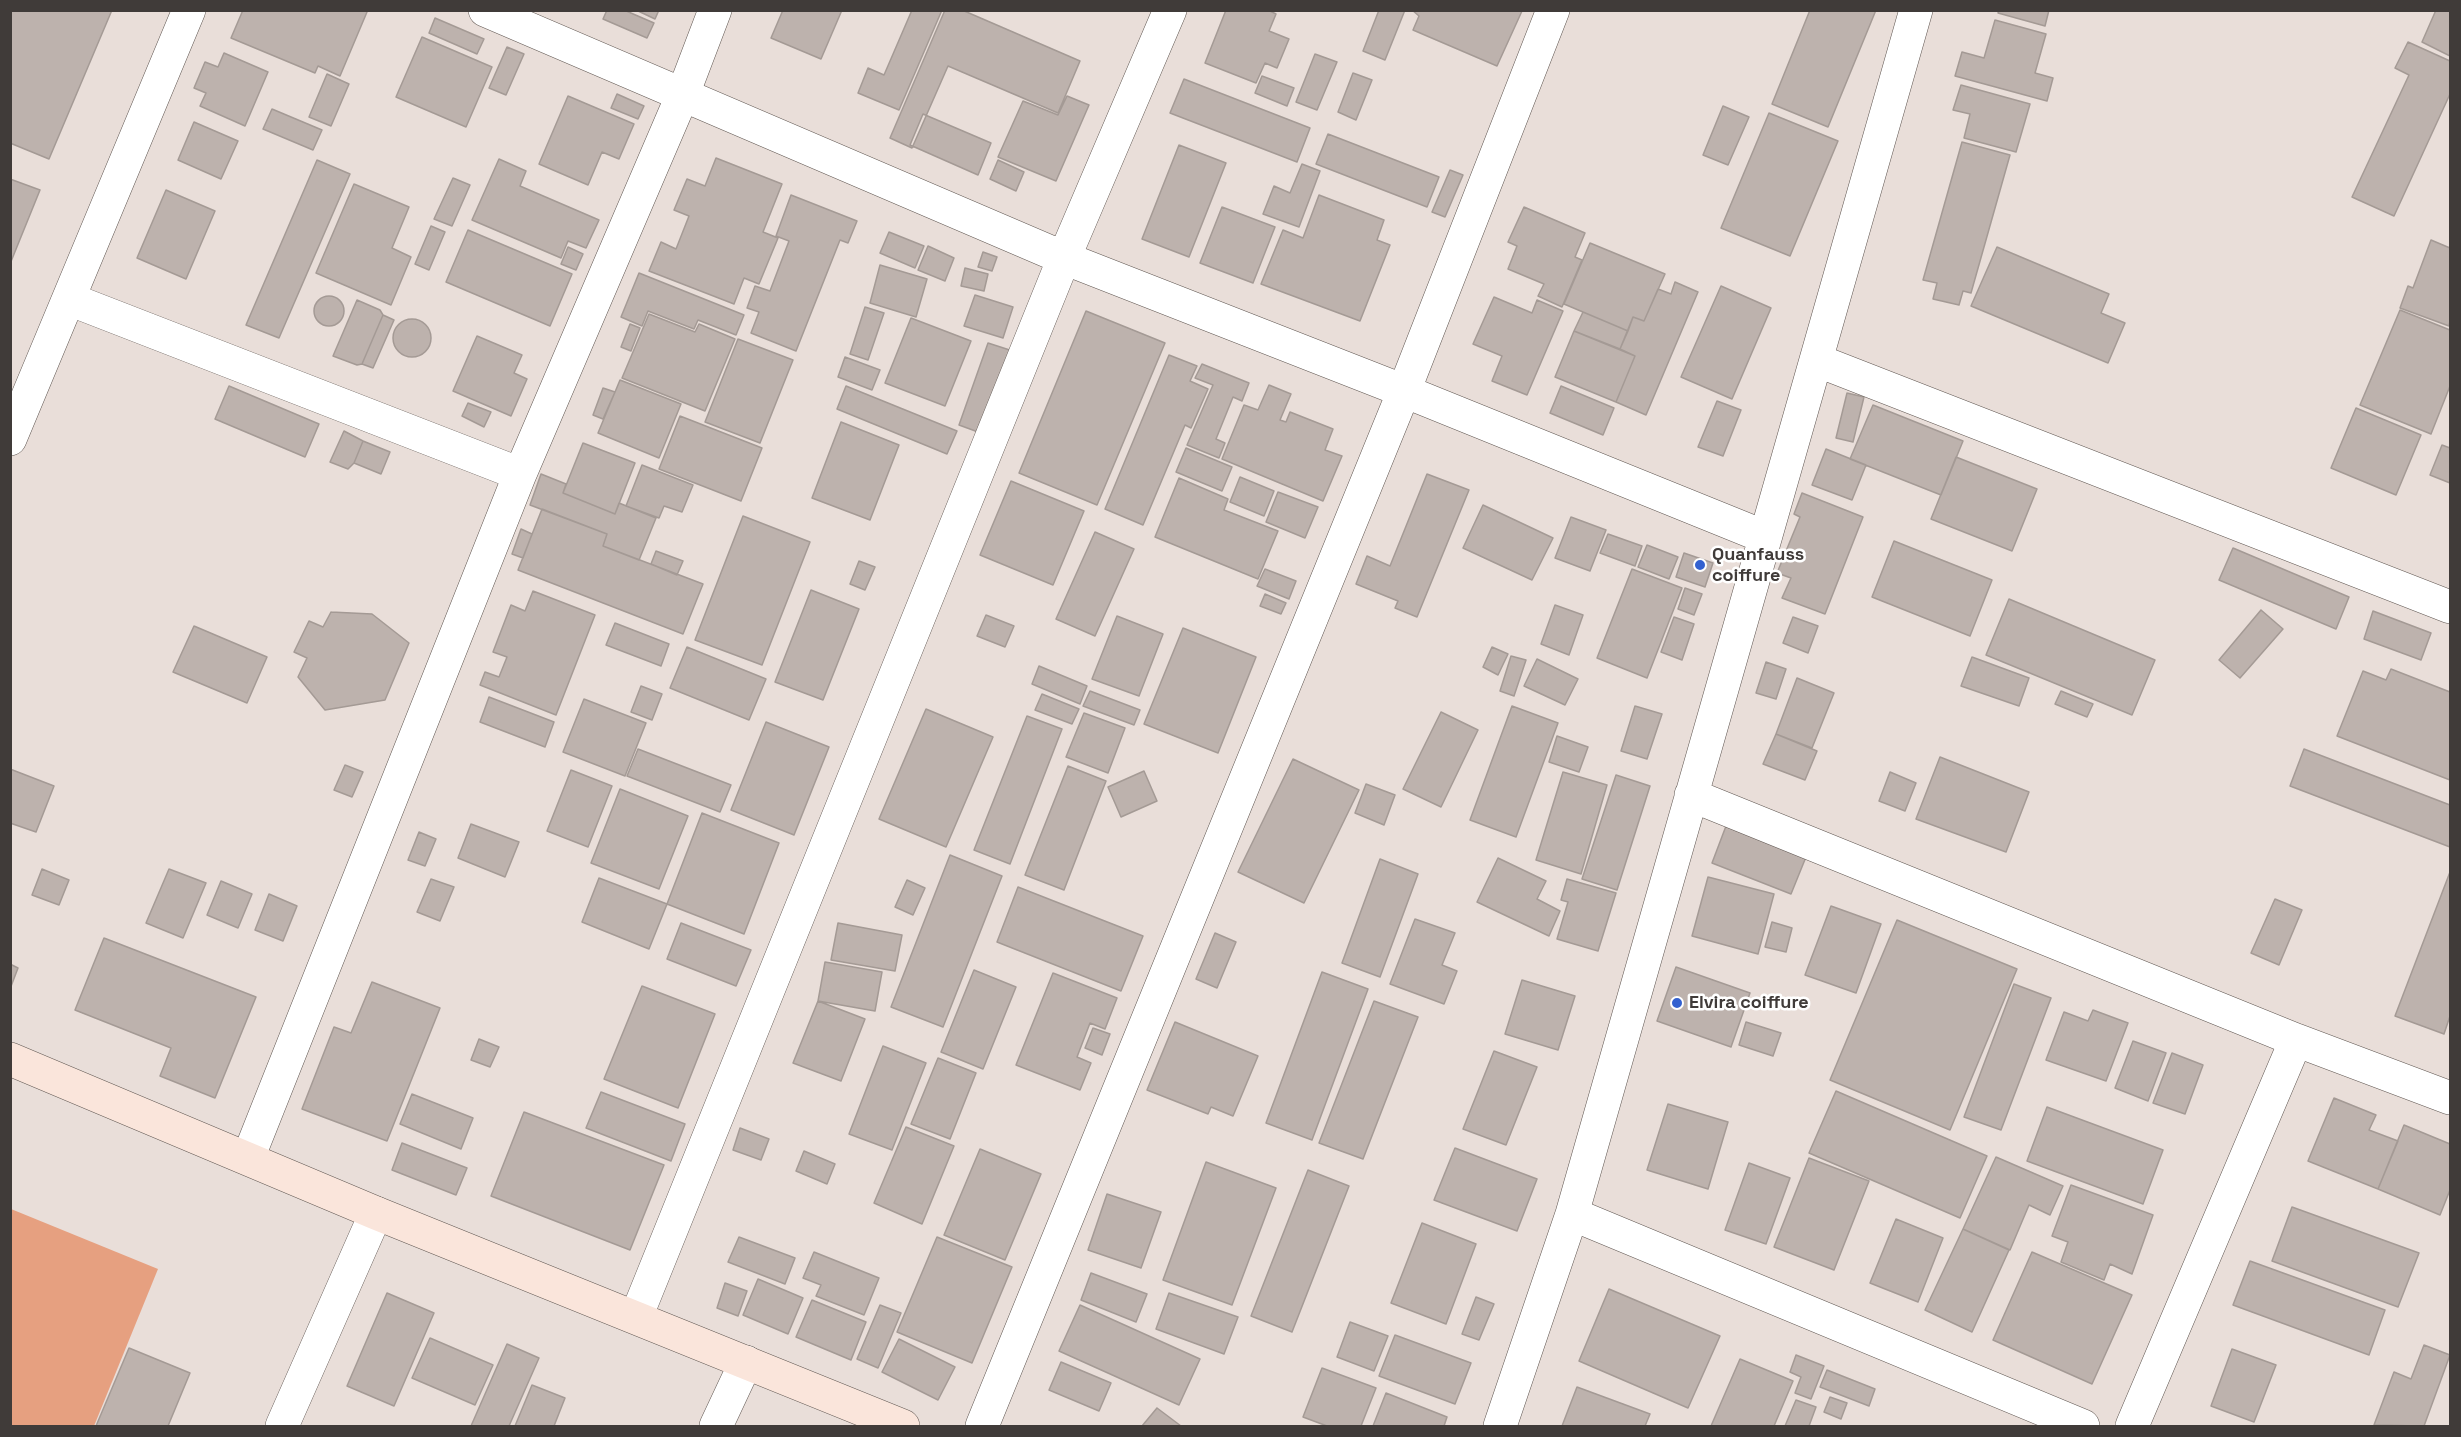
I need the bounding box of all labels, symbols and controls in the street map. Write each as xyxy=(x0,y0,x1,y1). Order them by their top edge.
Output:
place label: Quanfauss coiffure xyxy=(1712,544,1804,586)
marker: Quanfauss coiffure xyxy=(1693,558,1707,572)
place label: Elvira coiffure xyxy=(1689,992,1809,1014)
marker: Elvira coiffure xyxy=(1670,996,1684,1010)

